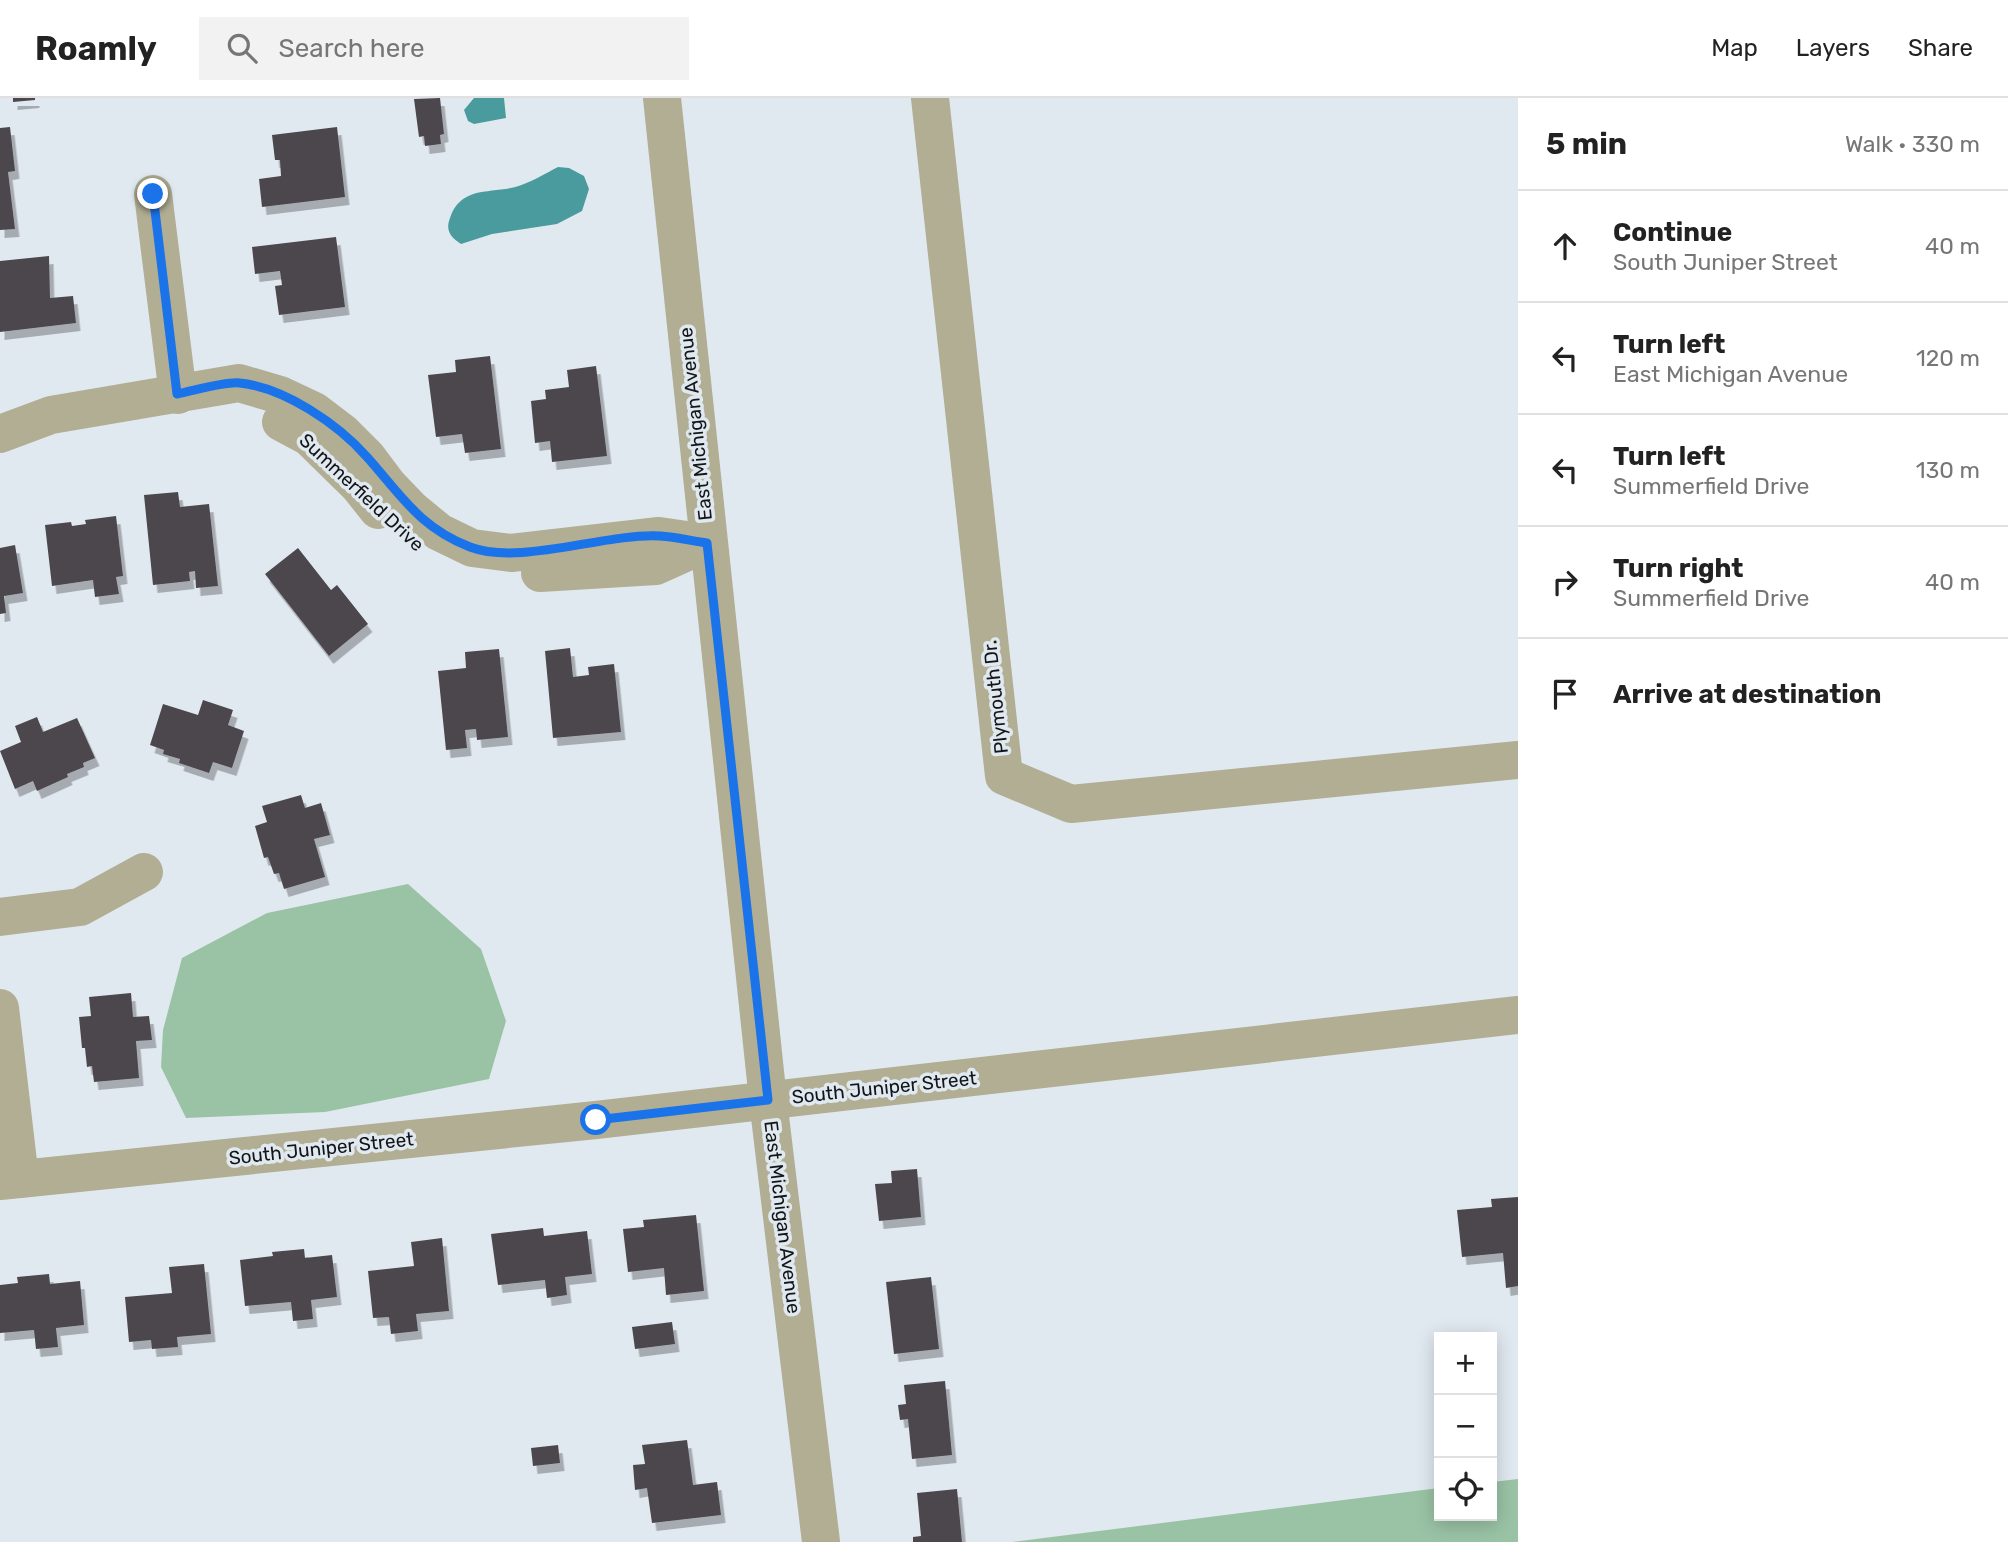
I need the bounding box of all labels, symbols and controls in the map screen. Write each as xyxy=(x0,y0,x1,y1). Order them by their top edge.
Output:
search box xyxy=(199,17,689,80)
text: Roamly xyxy=(35,29,157,68)
icon: search xyxy=(223,29,261,67)
text: Search here xyxy=(279,33,424,64)
text: Map xyxy=(1711,34,1758,62)
text: Layers xyxy=(1796,34,1870,62)
text: Share xyxy=(1908,34,1973,62)
text: 5 min xyxy=(1546,126,1627,162)
text: Walk · 330 m xyxy=(1845,130,1980,158)
route end xyxy=(137,178,168,209)
text: Continue xyxy=(1613,217,1732,248)
icon: ahead xyxy=(1546,227,1584,265)
text: 40 m xyxy=(1925,232,1980,260)
text: South Juniper Street xyxy=(1613,248,1838,276)
street label: East Michigan Avenue xyxy=(674,326,717,522)
text: Turn left xyxy=(1613,329,1725,360)
icon: left xyxy=(1546,339,1584,377)
text: 120 m xyxy=(1916,344,1980,372)
text: East Michigan Avenue xyxy=(1613,360,1848,388)
street label: Summerfield Drive xyxy=(294,429,429,556)
text: Turn left xyxy=(1613,441,1725,472)
icon: left xyxy=(1546,451,1584,489)
text: 130 m xyxy=(1916,456,1980,484)
text: Summerfield Drive xyxy=(1613,472,1809,500)
text: Turn right xyxy=(1613,553,1743,584)
icon: right xyxy=(1546,563,1584,601)
text: 40 m xyxy=(1925,568,1980,596)
text: Summerfield Drive xyxy=(1613,584,1809,612)
street label: Plymouth Dr. xyxy=(978,639,1013,755)
icon: arrive xyxy=(1546,675,1584,713)
text: Arrive at destination xyxy=(1613,679,1881,710)
street label: South Juniper Street xyxy=(791,1066,978,1109)
route start xyxy=(580,1104,611,1135)
street label: East Michigan Avenue xyxy=(759,1119,806,1315)
street label: South Juniper Street xyxy=(228,1127,415,1170)
map controls xyxy=(1434,1332,1497,1521)
button: + xyxy=(1434,1332,1497,1395)
button: − xyxy=(1434,1395,1497,1458)
button: locate xyxy=(1434,1458,1497,1521)

